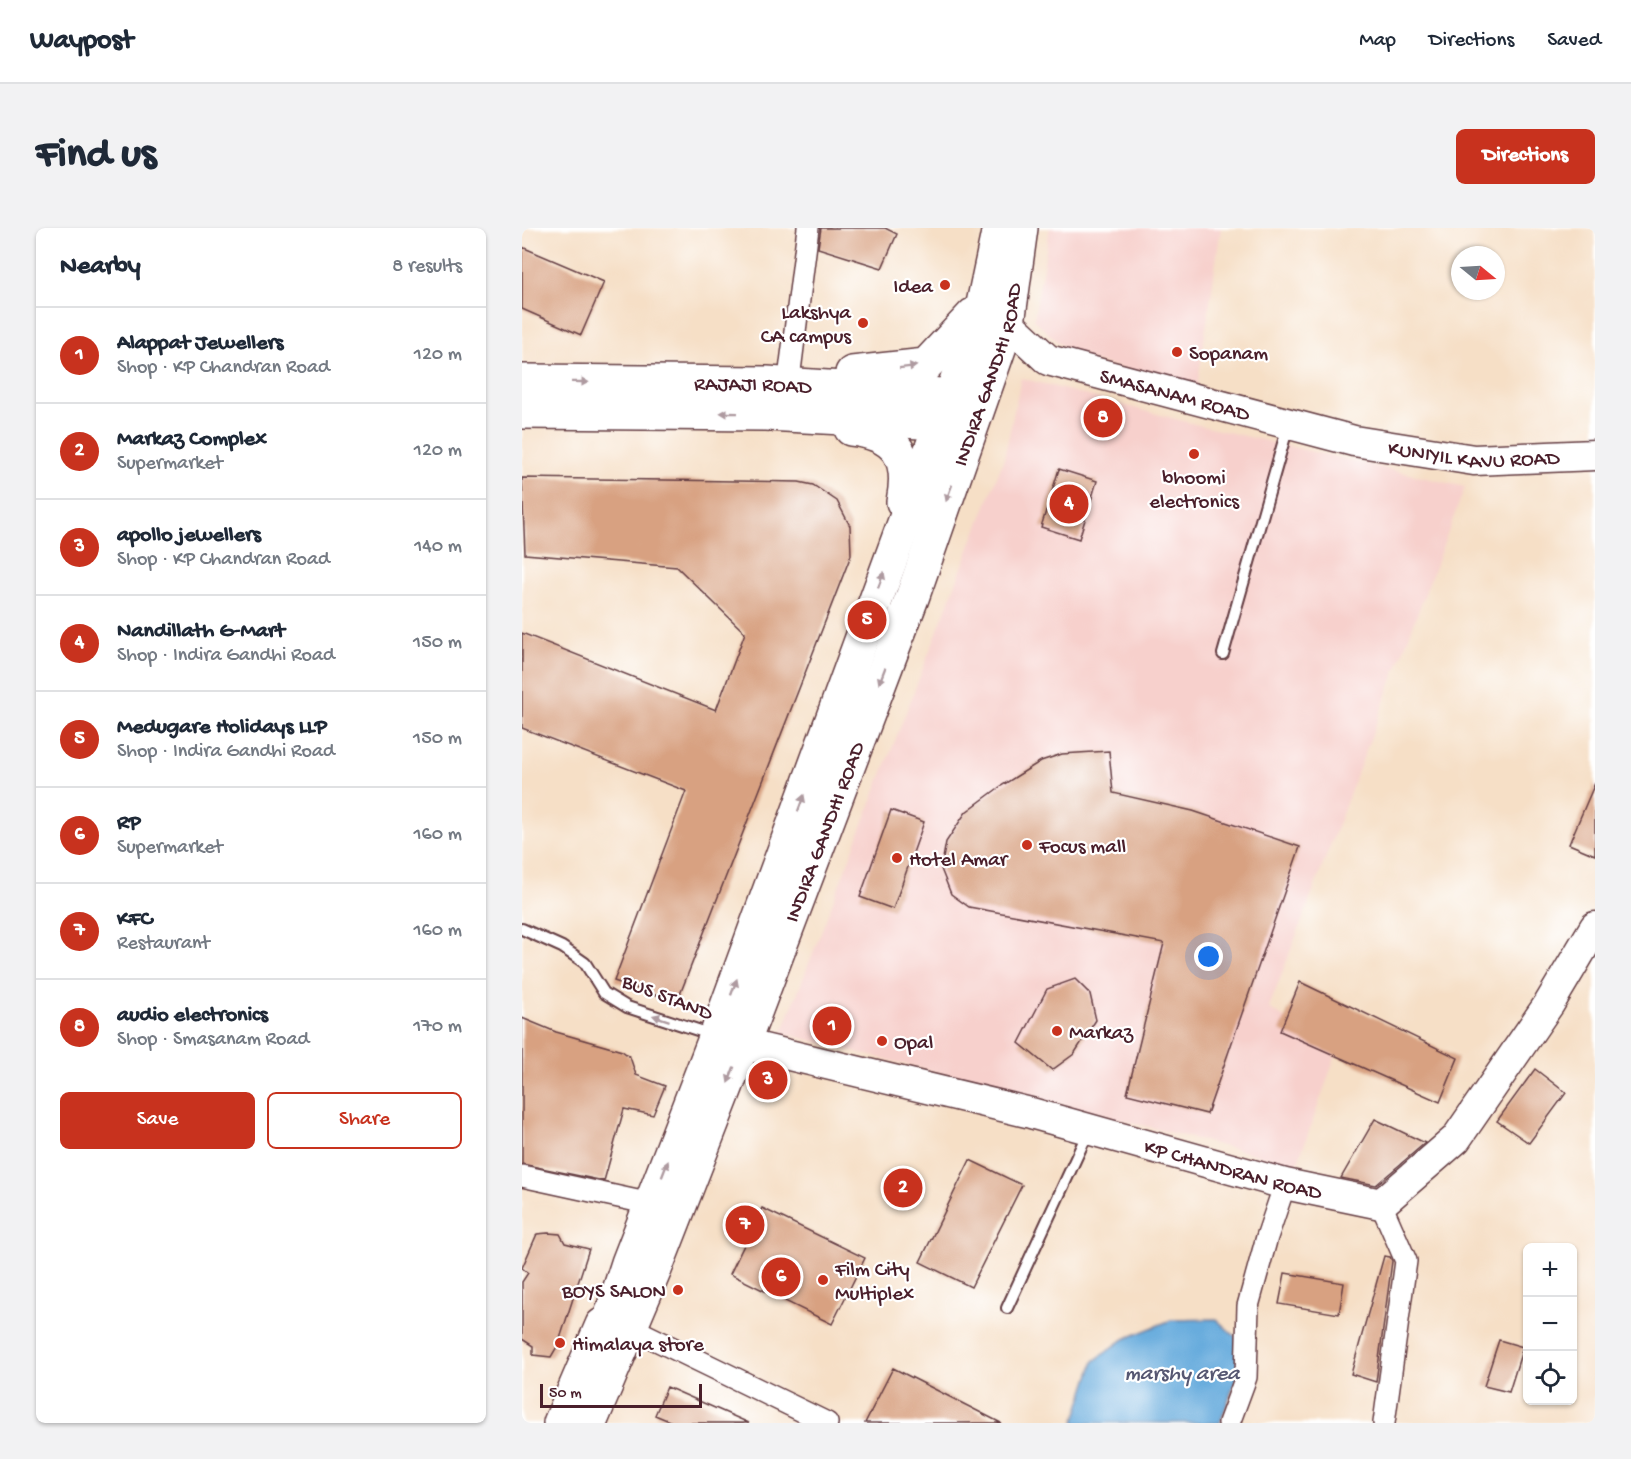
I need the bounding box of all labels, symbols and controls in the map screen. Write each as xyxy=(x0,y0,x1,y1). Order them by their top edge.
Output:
text: Waypost xyxy=(30,25,133,58)
text: Map xyxy=(1359,29,1396,54)
text: Directions xyxy=(1429,29,1514,54)
text: Saved xyxy=(1547,29,1601,54)
button: Directions xyxy=(1456,129,1595,184)
text: Find us xyxy=(36,132,156,181)
north arrow xyxy=(1451,246,1505,300)
text: Nearby xyxy=(60,252,141,283)
text: 8 results xyxy=(392,256,462,279)
place label: Idea xyxy=(893,276,934,301)
marker: Idea xyxy=(938,278,952,292)
street label: INDIRA GANDHI ROAD xyxy=(950,281,1029,470)
place label: Lakshya CA campus xyxy=(761,302,852,351)
marker: Lakshya CA campus xyxy=(856,316,870,330)
text: Alappat Jewellers xyxy=(117,331,283,357)
place label: Sopanam xyxy=(1189,343,1268,368)
text: 1 xyxy=(75,344,84,367)
text: 120 m xyxy=(414,344,462,367)
marker: Sopanam xyxy=(1170,345,1184,359)
text: Shop · KP Chandran Road xyxy=(117,357,330,380)
one-way arrow xyxy=(899,362,918,372)
street label: SMASANAM ROAD xyxy=(1096,365,1252,429)
street label: RAJAJI ROAD xyxy=(694,373,813,402)
one-way arrow xyxy=(571,377,590,387)
pin: 8 xyxy=(1084,396,1122,441)
one-way arrow xyxy=(719,408,738,418)
text: Markaz Complex xyxy=(117,427,267,453)
street label: KUNIYIL KAVU ROAD xyxy=(1386,438,1561,476)
text: 2 xyxy=(75,440,84,463)
text: 120 m xyxy=(414,440,462,463)
marker: bhoomi electronics xyxy=(1187,447,1201,461)
text: Supermarket xyxy=(117,453,223,476)
place label: bhoomi electronics xyxy=(1149,467,1240,516)
pin: 4 xyxy=(1050,482,1088,526)
one-way arrow xyxy=(944,484,954,502)
text: apollo jewellers xyxy=(117,523,261,549)
text: 3 xyxy=(74,536,85,559)
text: 140 m xyxy=(414,536,462,559)
text: Shop · KP Chandran Road xyxy=(117,549,330,572)
one-way arrow xyxy=(877,571,887,589)
pin: 5 xyxy=(848,598,886,642)
text: Nandillath G-Mart xyxy=(117,619,285,645)
text: 4 xyxy=(75,632,84,655)
text: 150 m xyxy=(413,632,462,655)
text: Shop · Indira Gandhi Road xyxy=(117,645,335,668)
one-way arrow xyxy=(877,667,887,685)
text: Medugare Holidays LLP xyxy=(117,715,327,741)
text: 5 xyxy=(74,728,85,751)
text: 150 m xyxy=(413,728,462,751)
street label: INDIRA GANDHI ROAD xyxy=(781,739,872,926)
text: Shop · Indira Gandhi Road xyxy=(117,741,335,764)
one-way arrow xyxy=(796,794,806,812)
text: RP xyxy=(117,811,141,837)
text: 6 xyxy=(74,824,85,847)
text: 160 m xyxy=(413,824,462,847)
place label: Focus mall xyxy=(1038,836,1126,861)
text: Supermarket xyxy=(117,837,223,860)
marker: Focus mall xyxy=(1020,838,1034,852)
place label: Hotel Amar xyxy=(909,849,1009,874)
marker: Hotel Amar xyxy=(890,851,904,865)
text: KFC xyxy=(117,907,152,933)
text: 7 xyxy=(74,920,85,943)
text: 160 m xyxy=(413,920,462,943)
text: Restaurant xyxy=(117,933,210,956)
your location xyxy=(1194,942,1223,971)
street label: BUS STAND xyxy=(617,970,716,1028)
one-way arrow xyxy=(730,977,740,995)
text: audio electronics xyxy=(117,1003,268,1029)
pin: 1 xyxy=(812,1004,852,1048)
one-way arrow xyxy=(652,1012,670,1022)
text: 8 xyxy=(74,1016,85,1039)
text: 170 m xyxy=(413,1016,462,1039)
place label: Markaz xyxy=(1069,1022,1134,1047)
marker: Markaz xyxy=(1050,1024,1064,1038)
text: Shop · Smasanam Road xyxy=(117,1029,309,1052)
place label: Opal xyxy=(894,1032,933,1057)
marker: Opal xyxy=(875,1034,889,1048)
pin: 3 xyxy=(748,1058,788,1102)
one-way arrow xyxy=(726,1066,736,1084)
button: Save xyxy=(60,1092,255,1149)
button: Share xyxy=(267,1092,462,1149)
street label: KP CHANDRAN ROAD xyxy=(1141,1136,1324,1207)
one-way arrow xyxy=(661,1160,670,1178)
pin: 2 xyxy=(884,1166,922,1210)
pin: 7 xyxy=(726,1202,764,1248)
map controls xyxy=(1523,1243,1577,1405)
button: + xyxy=(1523,1243,1577,1297)
pin: 6 xyxy=(762,1254,800,1300)
place label: Film City Multiplex xyxy=(834,1259,914,1308)
marker: Film City Multiplex xyxy=(816,1273,830,1287)
place label: BOYS SALON xyxy=(561,1281,666,1306)
marker: BOYS SALON xyxy=(671,1283,685,1297)
button: − xyxy=(1523,1297,1577,1351)
place label: Himalaya store xyxy=(572,1334,705,1359)
marker: Himalaya store xyxy=(553,1336,567,1350)
button: locate xyxy=(1523,1351,1577,1405)
water label: marshy area xyxy=(1124,1362,1241,1388)
scale bar xyxy=(540,1381,702,1408)
text: 50 m xyxy=(549,1385,582,1404)

